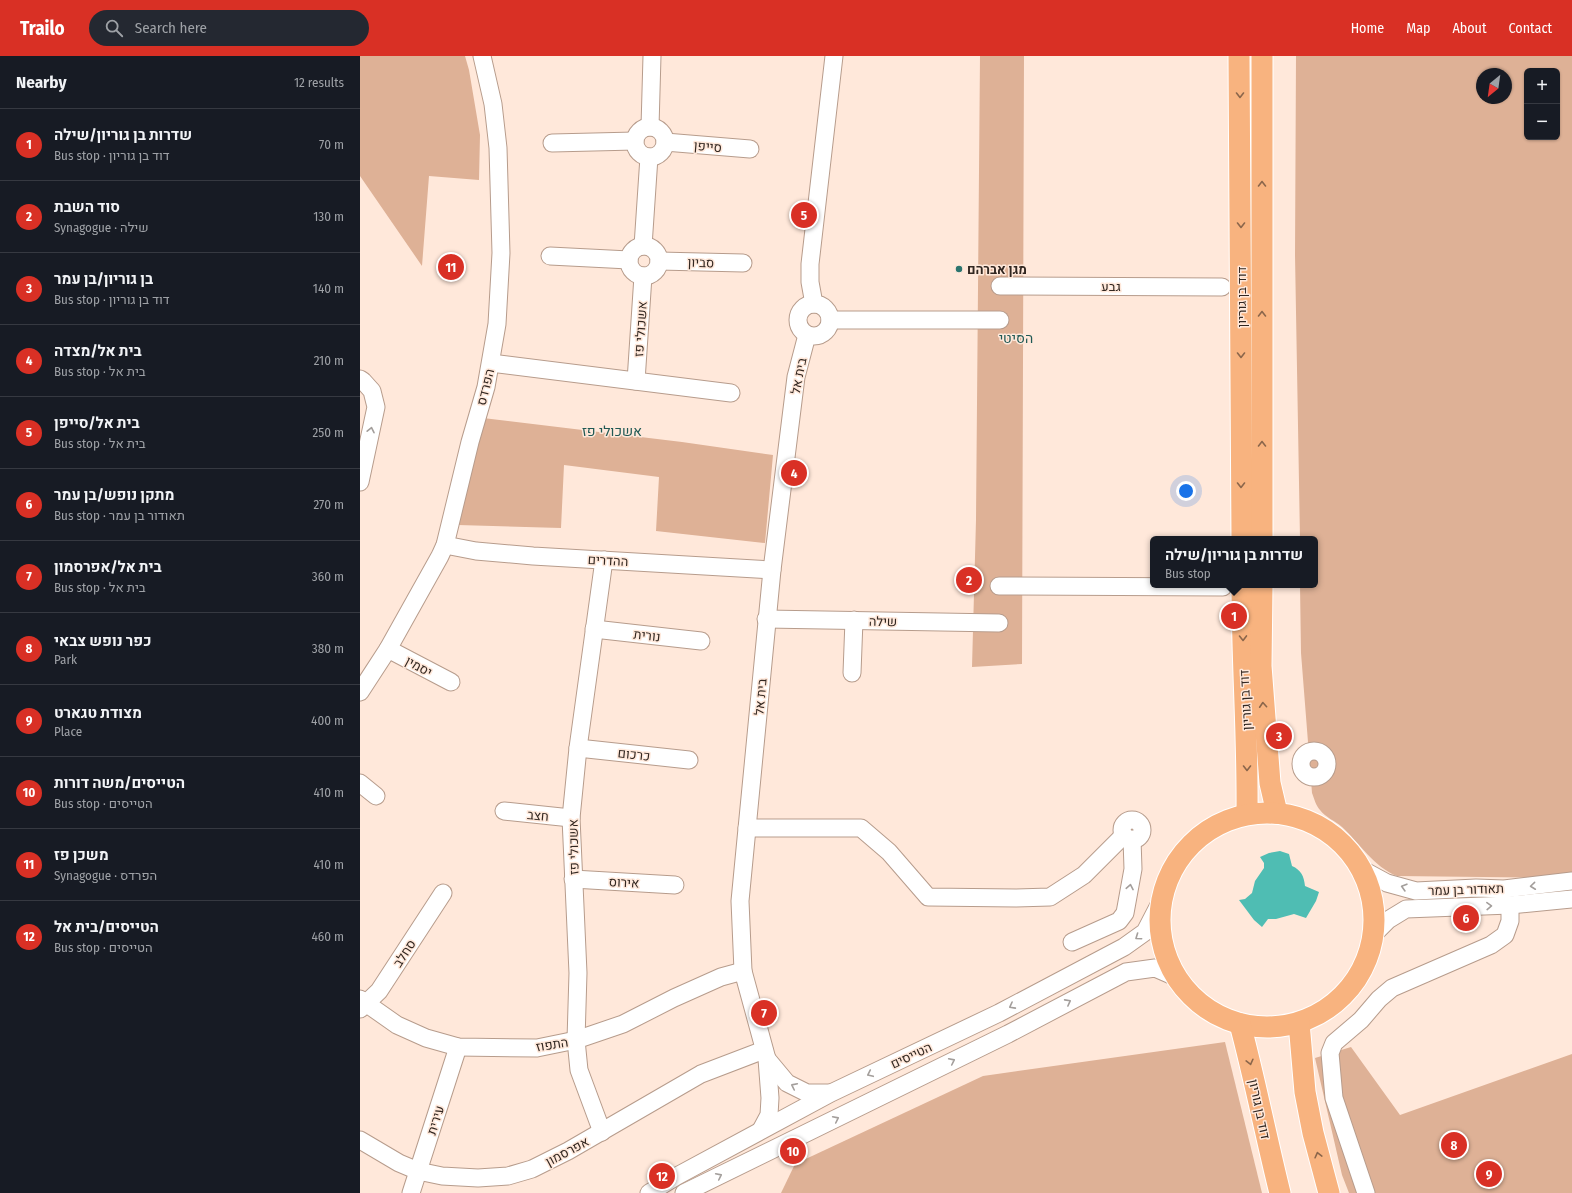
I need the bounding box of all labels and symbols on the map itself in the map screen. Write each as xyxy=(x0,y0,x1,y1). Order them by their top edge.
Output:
north arrow xyxy=(1476,68,1512,104)
one-way arrow xyxy=(1236,92,1244,98)
street label: סייפן xyxy=(693,138,723,155)
one-way arrow xyxy=(1258,181,1266,187)
pin: 5 xyxy=(791,200,817,230)
one-way arrow xyxy=(1237,222,1245,228)
pin: 11 xyxy=(438,252,464,282)
street label: סביון xyxy=(687,255,715,270)
place label: מגן אברהם xyxy=(967,262,1027,277)
marker: מגן אברהם xyxy=(954,264,964,274)
street label: דוד בן גוריון xyxy=(1234,266,1249,327)
street label: גבע xyxy=(1101,279,1121,294)
street label: אשכולי פז xyxy=(631,301,650,357)
one-way arrow xyxy=(1258,311,1266,317)
district label: הסיטי xyxy=(999,330,1033,347)
one-way arrow xyxy=(1237,352,1245,358)
street label: בית אל xyxy=(788,356,809,396)
street label: הפרדס xyxy=(474,367,497,407)
district label: אשכולי פז xyxy=(582,423,642,440)
one-way arrow xyxy=(366,427,374,433)
one-way arrow xyxy=(1258,441,1266,447)
pin: 4 xyxy=(781,458,807,488)
your location xyxy=(1176,481,1196,501)
one-way arrow xyxy=(1237,482,1245,488)
street label: ההדרים xyxy=(587,552,629,569)
pin: 2 xyxy=(956,565,982,595)
pin: 1 xyxy=(1221,601,1247,631)
street label: שילה xyxy=(869,614,897,629)
street label: נורית xyxy=(633,627,661,644)
one-way arrow xyxy=(1238,635,1247,641)
street label: יסמין xyxy=(403,653,435,680)
street label: דוד בן גוריון xyxy=(1236,669,1255,731)
street label: בית אל xyxy=(751,678,770,716)
one-way arrow xyxy=(1259,702,1268,708)
pin: 3 xyxy=(1266,721,1292,751)
street label: כרכום xyxy=(617,745,651,764)
one-way arrow xyxy=(1243,765,1251,771)
street label: חצב xyxy=(526,807,549,824)
street label: אשכולי פז xyxy=(566,819,581,875)
street label: אירוס xyxy=(608,874,640,891)
street label: תאודור בן עמר xyxy=(1428,881,1504,898)
one-way arrow xyxy=(1530,881,1536,890)
one-way arrow xyxy=(1401,883,1408,892)
one-way arrow xyxy=(1125,884,1133,891)
one-way arrow xyxy=(1486,901,1492,910)
pin: 6 xyxy=(1453,903,1479,933)
one-way arrow xyxy=(1136,932,1143,939)
street label: סחלב xyxy=(390,937,419,970)
pin: 7 xyxy=(751,998,777,1028)
one-way arrow xyxy=(1064,999,1071,1007)
one-way arrow xyxy=(1009,1001,1016,1009)
street label: התפוז xyxy=(535,1035,569,1054)
street label: הטייסים xyxy=(888,1039,934,1072)
one-way arrow xyxy=(948,1058,956,1066)
one-way arrow xyxy=(1245,1058,1254,1065)
one-way arrow xyxy=(867,1069,874,1077)
street label: דוד בן גוריון xyxy=(1246,1078,1273,1141)
one-way arrow xyxy=(791,1083,798,1091)
street label: עירית xyxy=(424,1104,447,1137)
one-way arrow xyxy=(832,1116,839,1124)
pin: 8 xyxy=(1441,1130,1467,1160)
street label: אפרסמון xyxy=(543,1134,591,1169)
pin: 10 xyxy=(780,1136,806,1166)
one-way arrow xyxy=(1315,1152,1323,1159)
pin: 9 xyxy=(1476,1159,1502,1189)
pin: 12 xyxy=(649,1161,675,1191)
one-way arrow xyxy=(715,1173,722,1181)

